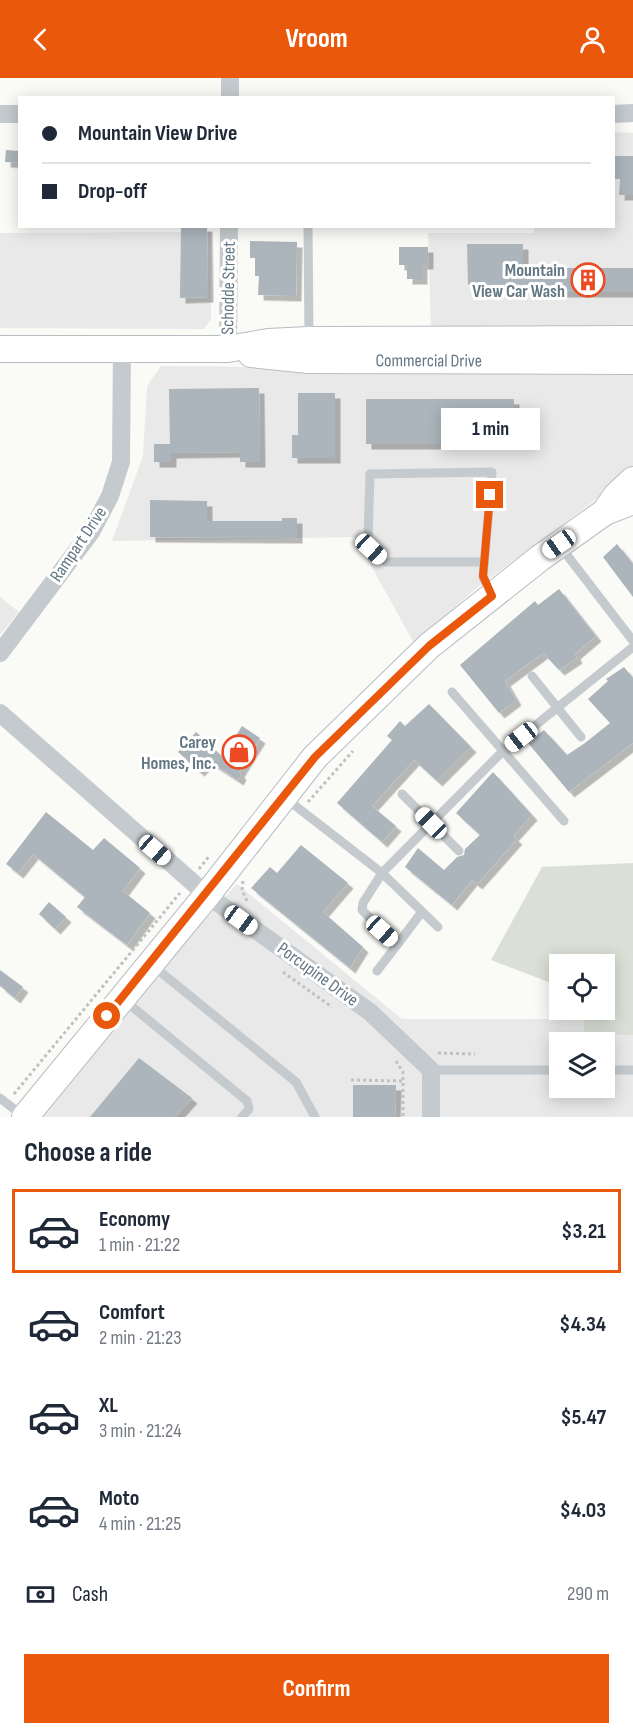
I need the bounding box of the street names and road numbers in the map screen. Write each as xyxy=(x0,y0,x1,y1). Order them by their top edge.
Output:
street label: Schodde Street xyxy=(217,241,240,335)
street label: Commercial Drive xyxy=(375,350,482,372)
street label: Rampart Drive xyxy=(46,503,111,586)
street label: Porcupine Drive xyxy=(273,938,362,1011)

